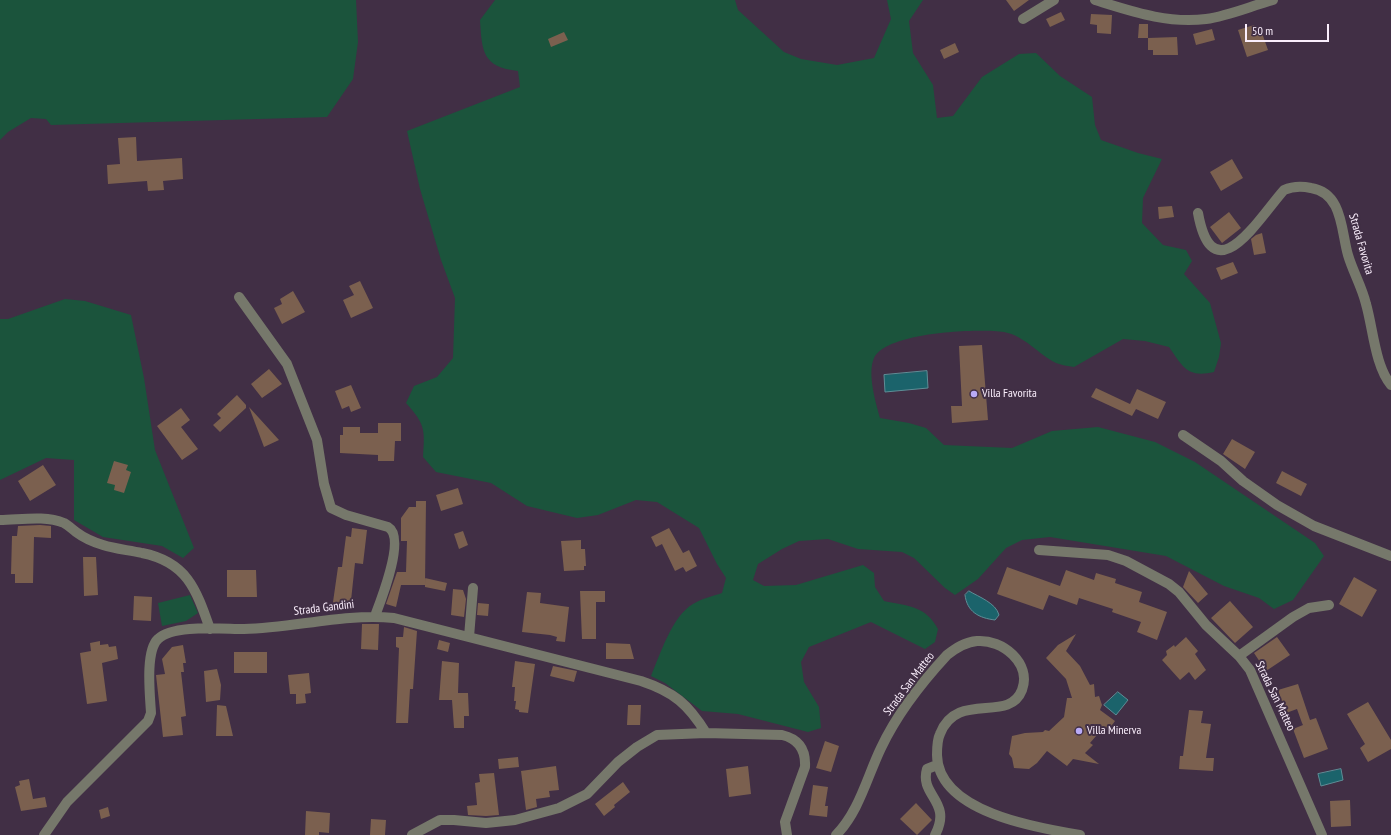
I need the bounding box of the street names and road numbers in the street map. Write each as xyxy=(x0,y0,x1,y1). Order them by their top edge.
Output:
street label: Strada Favorita xyxy=(1345,212,1377,276)
street label: Strada Gandini xyxy=(293,597,355,619)
street label: Strada San Matteo xyxy=(880,649,938,719)
street label: Strada San Matteo xyxy=(1252,659,1298,733)

